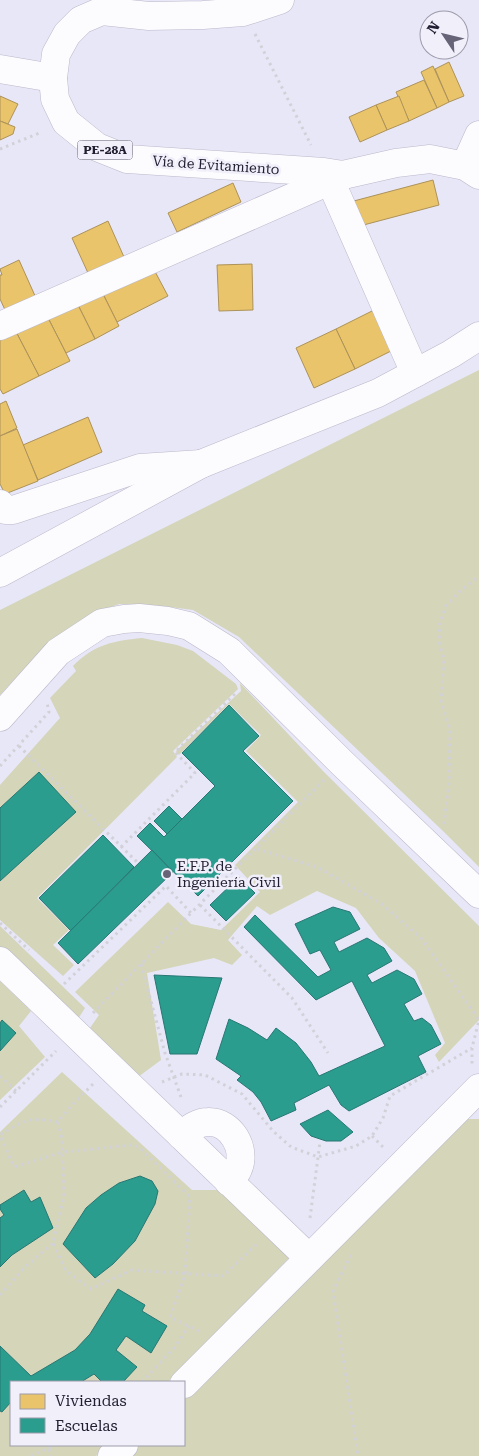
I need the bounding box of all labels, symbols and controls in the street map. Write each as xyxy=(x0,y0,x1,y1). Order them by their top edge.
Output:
north arrow xyxy=(419,10,469,60)
text: N xyxy=(424,18,443,37)
road number: PE-28A xyxy=(78,140,132,160)
street label: Vía de Evitamiento xyxy=(152,153,280,177)
place label: E.F.P. de Ingeniería Civil xyxy=(177,858,281,890)
marker: E.F.P. de Ingeniería Civil xyxy=(161,868,173,880)
legend xyxy=(10,1381,185,1446)
text: Viviendas xyxy=(55,1392,127,1410)
text: Escuelas xyxy=(55,1417,118,1435)

